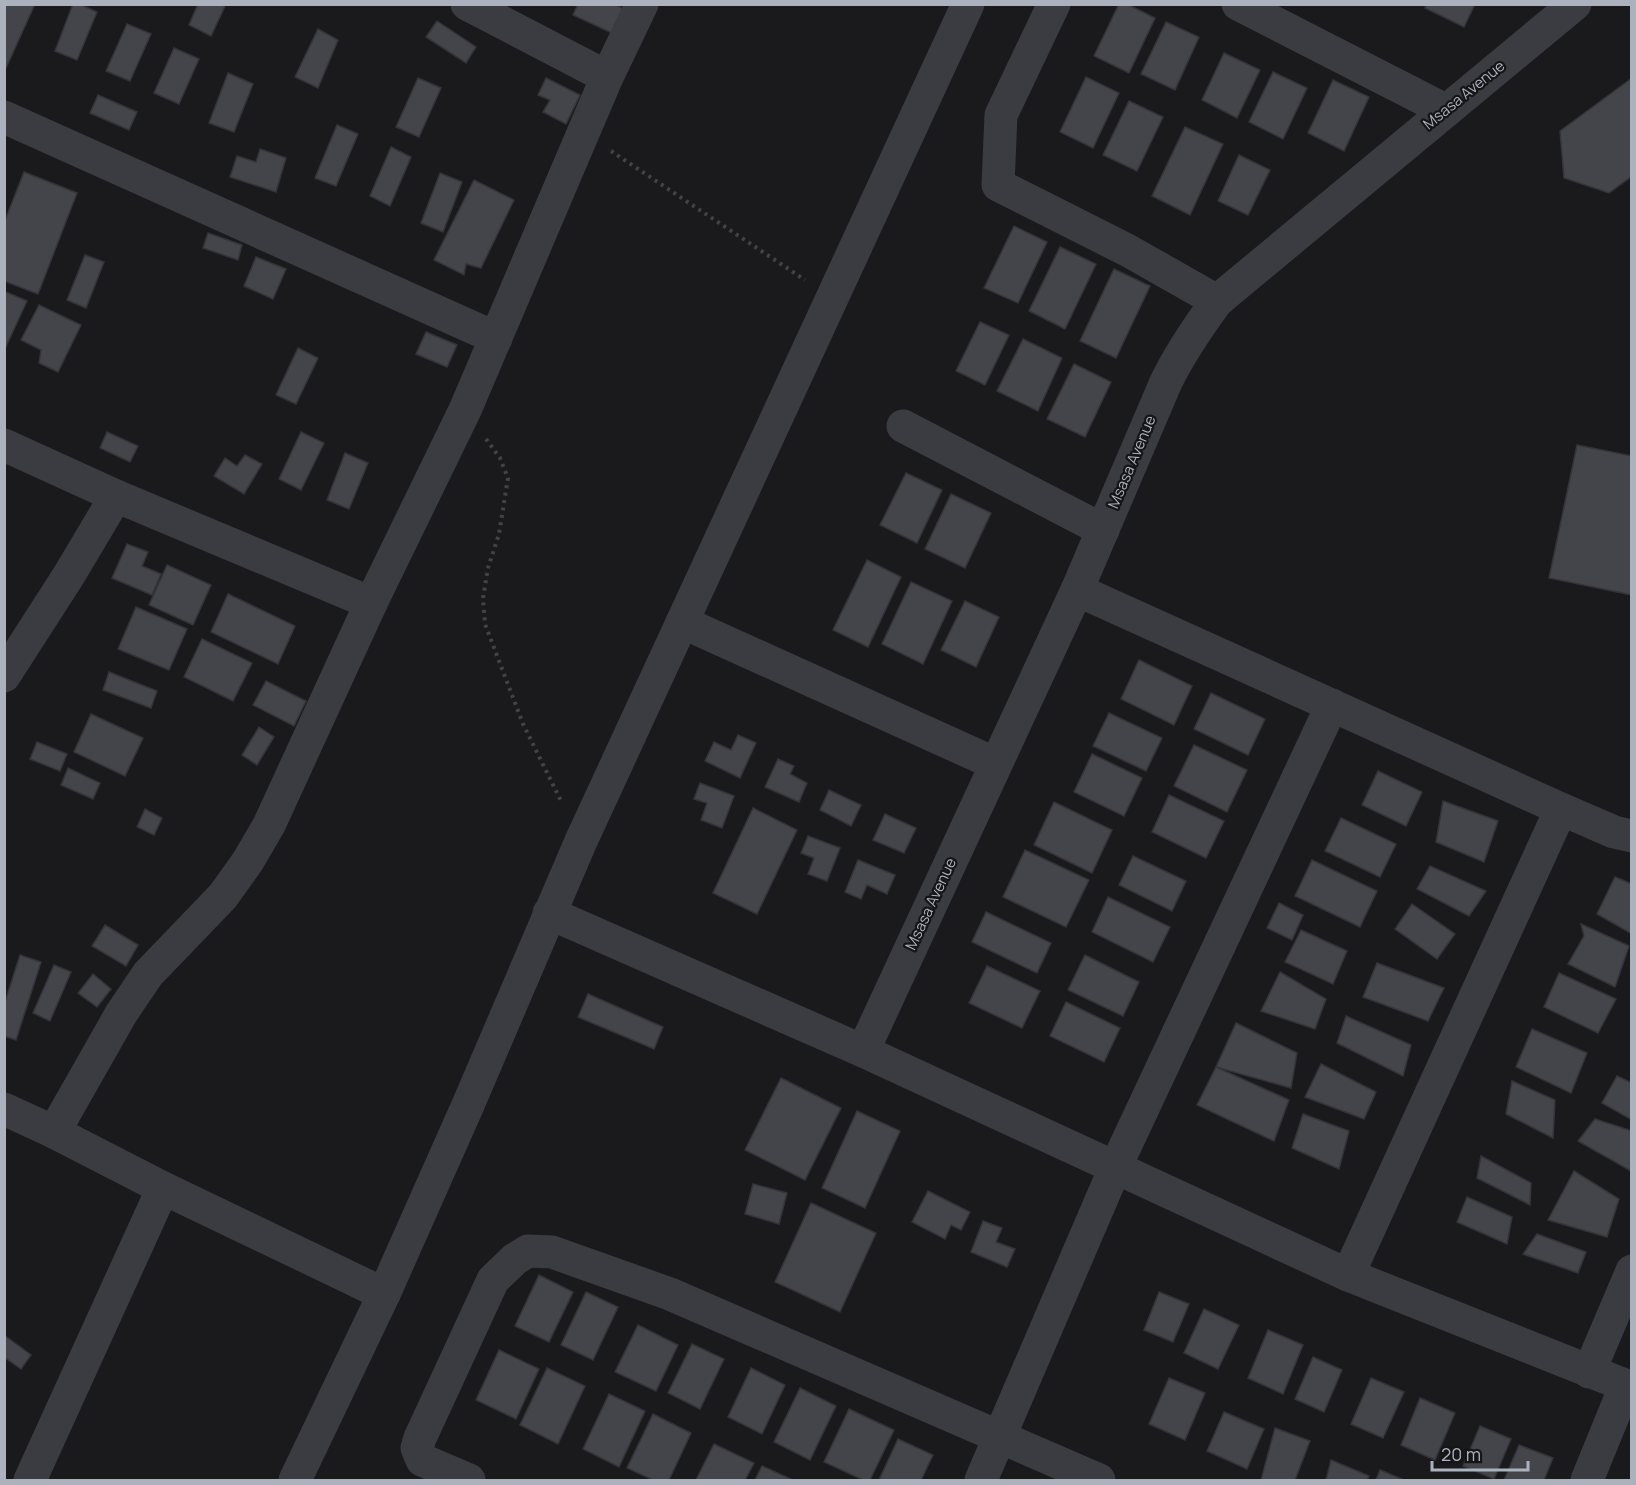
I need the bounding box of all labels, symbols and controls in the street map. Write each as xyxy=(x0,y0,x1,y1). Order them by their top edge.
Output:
street label: Msasa Avenue xyxy=(1418,55,1509,134)
street label: Msasa Avenue xyxy=(1102,412,1161,512)
street label: Msasa Avenue xyxy=(900,854,961,953)
scale bar xyxy=(1432,1434,1528,1472)
text: 20 m xyxy=(1441,1442,1481,1466)

